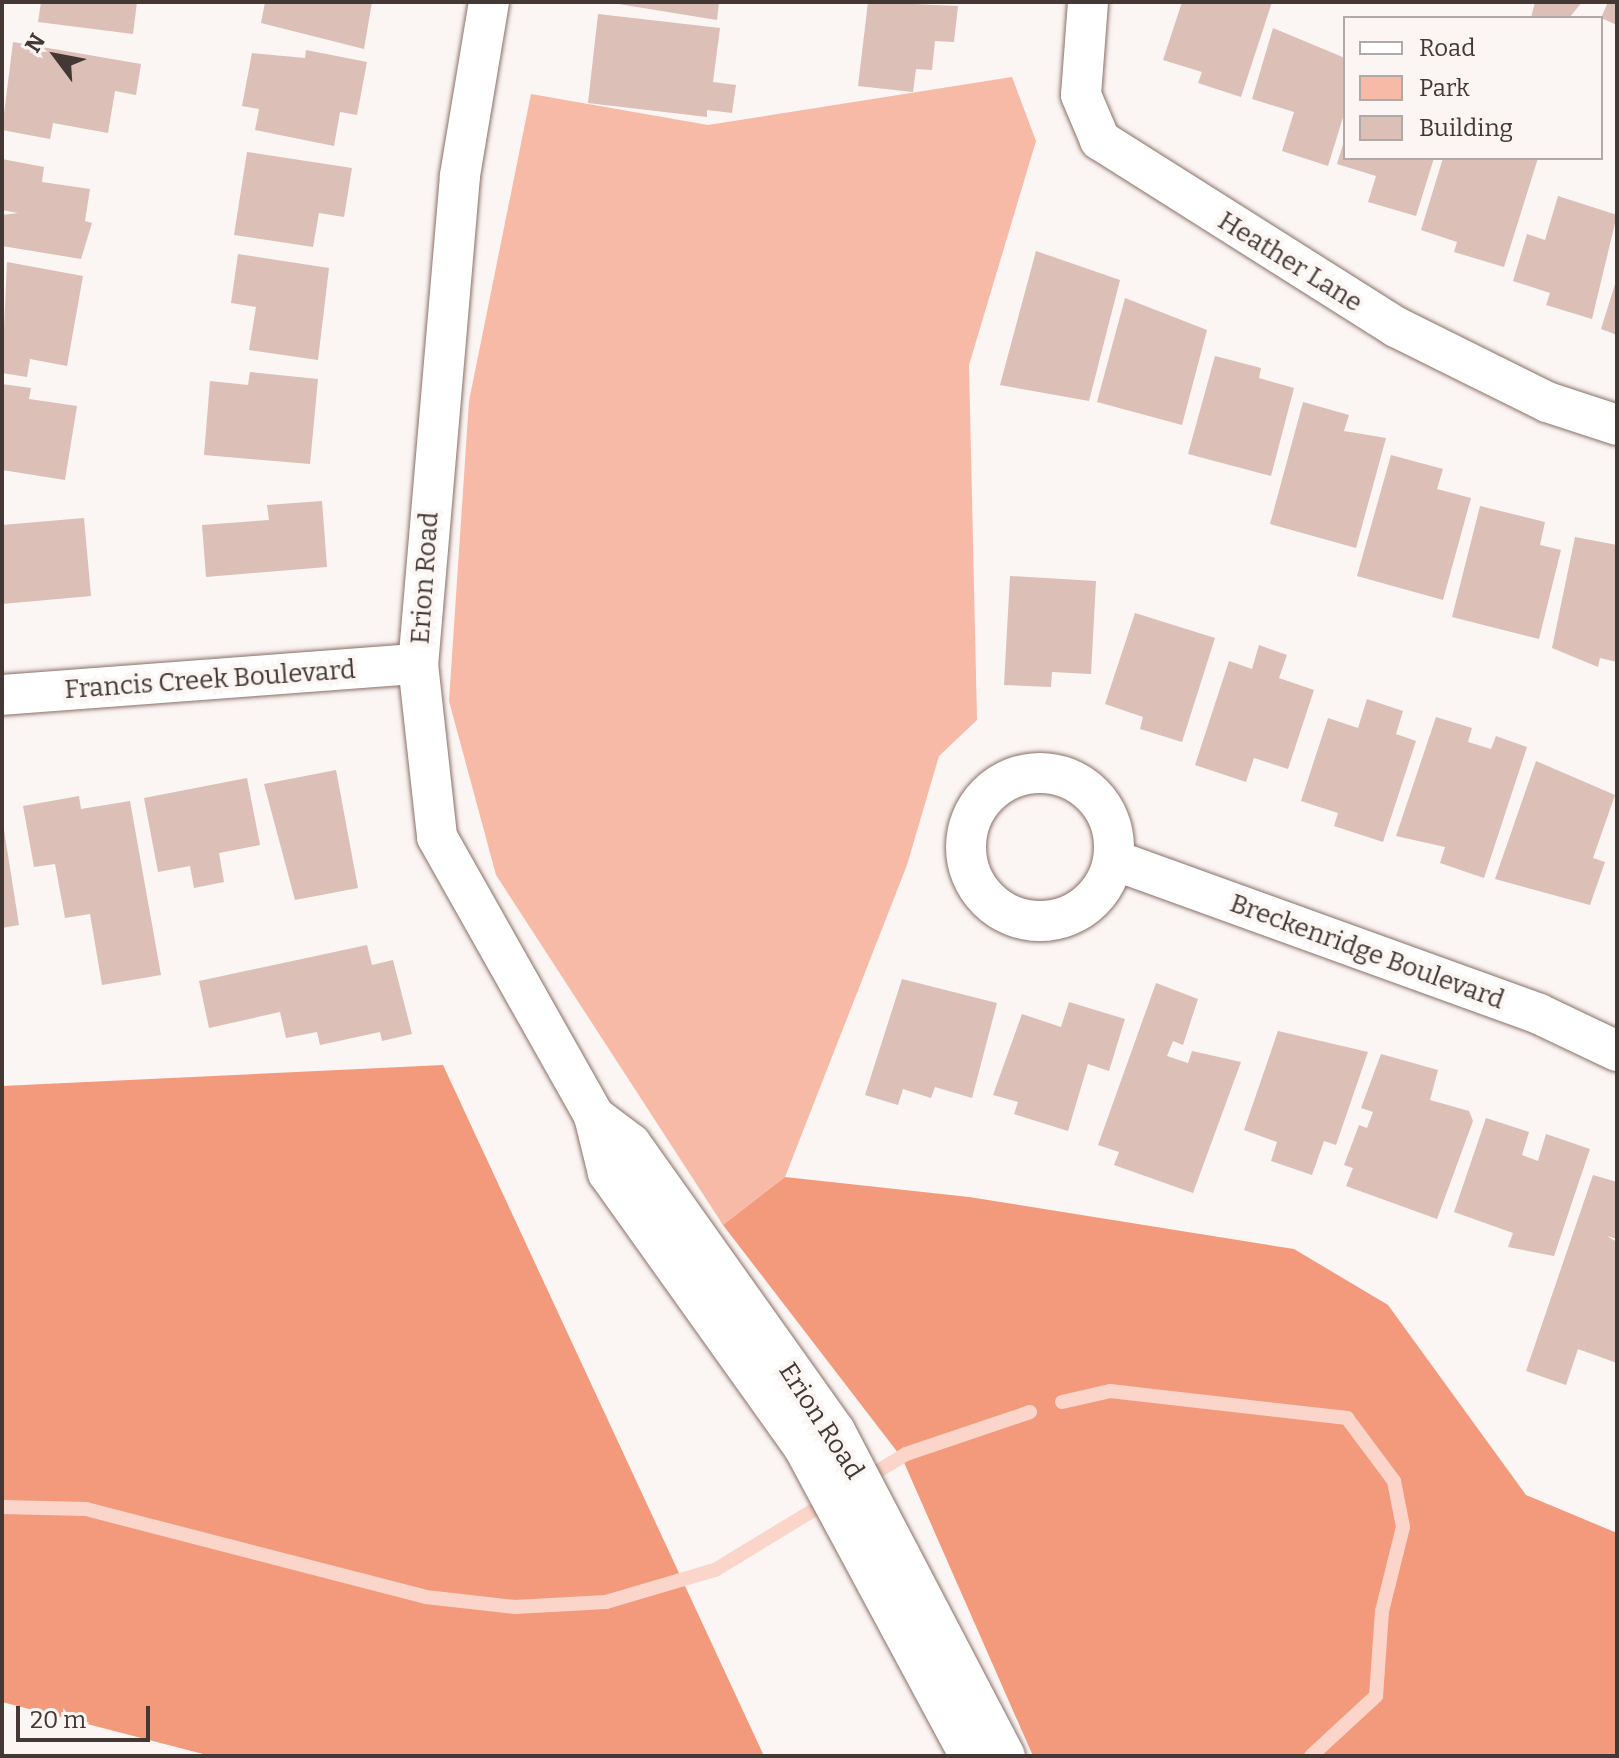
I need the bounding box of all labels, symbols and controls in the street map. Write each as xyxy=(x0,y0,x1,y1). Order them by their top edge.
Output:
north arrow xyxy=(16,16,96,96)
legend xyxy=(1343,16,1603,160)
text: N xyxy=(19,29,51,57)
text: Road xyxy=(1419,34,1475,62)
text: Park xyxy=(1419,74,1470,102)
text: Building xyxy=(1419,114,1513,142)
street label: Heather Lane xyxy=(1212,205,1368,319)
street label: Erion Road xyxy=(405,511,445,645)
street label: Francis Creek Boulevard xyxy=(63,654,357,706)
street label: Breckenridge Boulevard xyxy=(1226,888,1508,1016)
street label: Erion Road xyxy=(772,1357,870,1485)
scale bar xyxy=(20,1690,154,1740)
text: 20 m xyxy=(30,1706,86,1734)

